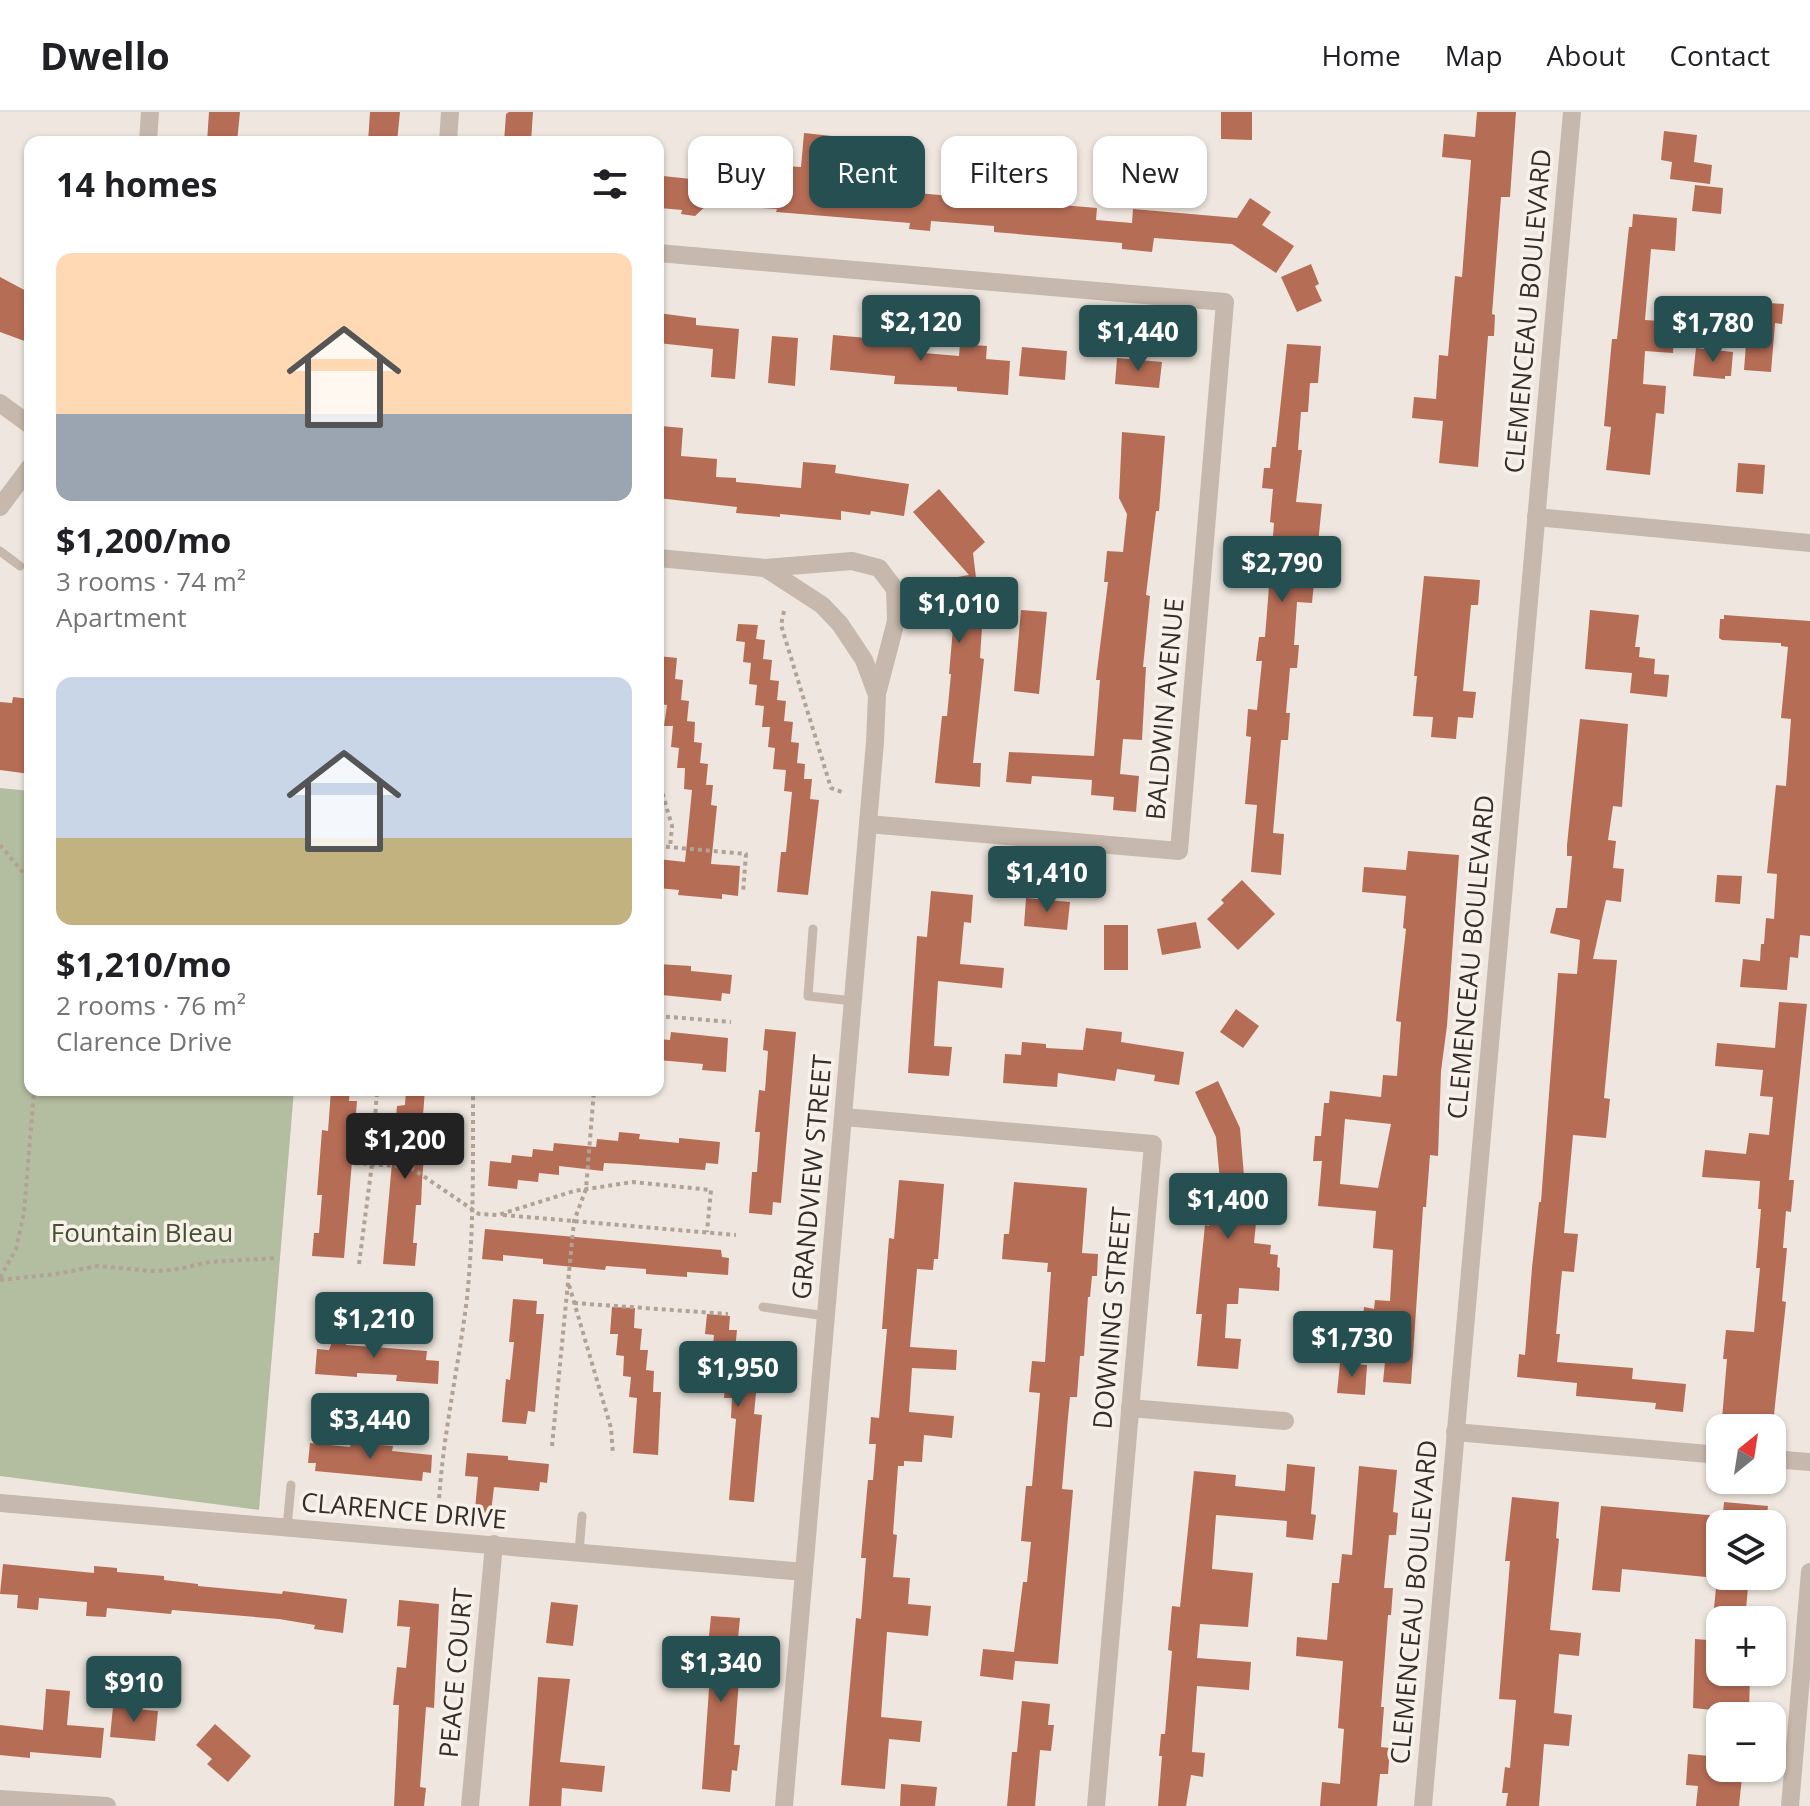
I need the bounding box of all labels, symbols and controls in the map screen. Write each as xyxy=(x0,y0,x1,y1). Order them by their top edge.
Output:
text: Dwello xyxy=(40,29,170,81)
text: Home xyxy=(1322,36,1401,74)
text: Map xyxy=(1445,36,1503,74)
text: About xyxy=(1547,36,1625,74)
text: Contact xyxy=(1669,36,1770,74)
chip: Buy xyxy=(688,136,793,208)
chip: Rent xyxy=(809,136,925,208)
chip: Filters xyxy=(941,136,1077,208)
chip: New xyxy=(1093,136,1207,208)
street label: CLEMENCEAU BOULEVARD xyxy=(1495,147,1559,475)
text: 14 homes xyxy=(56,161,217,207)
icon: filters xyxy=(588,162,632,206)
pin: $2,120 xyxy=(856,295,986,363)
pin: $1,780 xyxy=(1648,296,1778,364)
text: $2,120 xyxy=(880,303,962,339)
text: $1,780 xyxy=(1672,304,1754,340)
icon: home xyxy=(272,305,416,449)
pin: $1,440 xyxy=(1073,305,1203,373)
text: $1,440 xyxy=(1097,313,1179,349)
text: $1,200/mo xyxy=(56,517,231,563)
pin: $2,790 xyxy=(1217,536,1347,604)
text: $2,790 xyxy=(1241,544,1323,580)
text: 3 rooms · 74 m² xyxy=(56,563,246,599)
pin: $1,010 xyxy=(894,577,1024,645)
text: $1,010 xyxy=(918,585,1000,621)
street label: BALDWIN AVENUE xyxy=(1136,596,1192,821)
text: Apartment xyxy=(56,599,187,635)
icon: home xyxy=(272,729,416,873)
street label: CLEMENCEAU BOULEVARD xyxy=(1438,793,1502,1121)
pin: $1,410 xyxy=(982,846,1112,914)
text: $1,410 xyxy=(1006,854,1088,890)
text: $1,210/mo xyxy=(56,941,231,987)
text: 2 rooms · 76 m² xyxy=(56,987,246,1023)
text: Clarence Drive xyxy=(56,1023,232,1059)
street label: GRANDVIEW STREET xyxy=(782,1052,840,1301)
pin: $1,200 xyxy=(340,1113,470,1181)
text: $1,200 xyxy=(364,1121,446,1157)
pin: $1,400 xyxy=(1163,1173,1293,1241)
text: $1,400 xyxy=(1187,1181,1269,1217)
street label: DOWNING STREET xyxy=(1083,1205,1139,1431)
park label: Fountain Bleau xyxy=(51,1214,233,1250)
pin: $1,210 xyxy=(309,1292,439,1360)
text: $1,210 xyxy=(333,1300,415,1336)
pin: $1,730 xyxy=(1287,1311,1417,1379)
text: $1,730 xyxy=(1311,1319,1393,1355)
pin: $1,950 xyxy=(673,1341,803,1409)
text: $1,950 xyxy=(697,1349,779,1385)
pin: $3,440 xyxy=(305,1393,435,1461)
text: $3,440 xyxy=(329,1401,411,1437)
north arrow xyxy=(1706,1414,1786,1494)
map controls xyxy=(1706,1414,1786,1782)
street label: CLEMENCEAU BOULEVARD xyxy=(1381,1438,1445,1766)
street label: CLARENCE DRIVE xyxy=(300,1483,508,1537)
button: layers xyxy=(1706,1510,1786,1590)
street label: PEACE COURT xyxy=(430,1586,480,1759)
button: + xyxy=(1706,1606,1786,1686)
pin: $1,340 xyxy=(656,1636,786,1704)
text: $1,340 xyxy=(680,1644,762,1680)
pin: $910 xyxy=(87,1656,181,1724)
text: $910 xyxy=(104,1664,164,1700)
button: − xyxy=(1706,1702,1786,1782)

